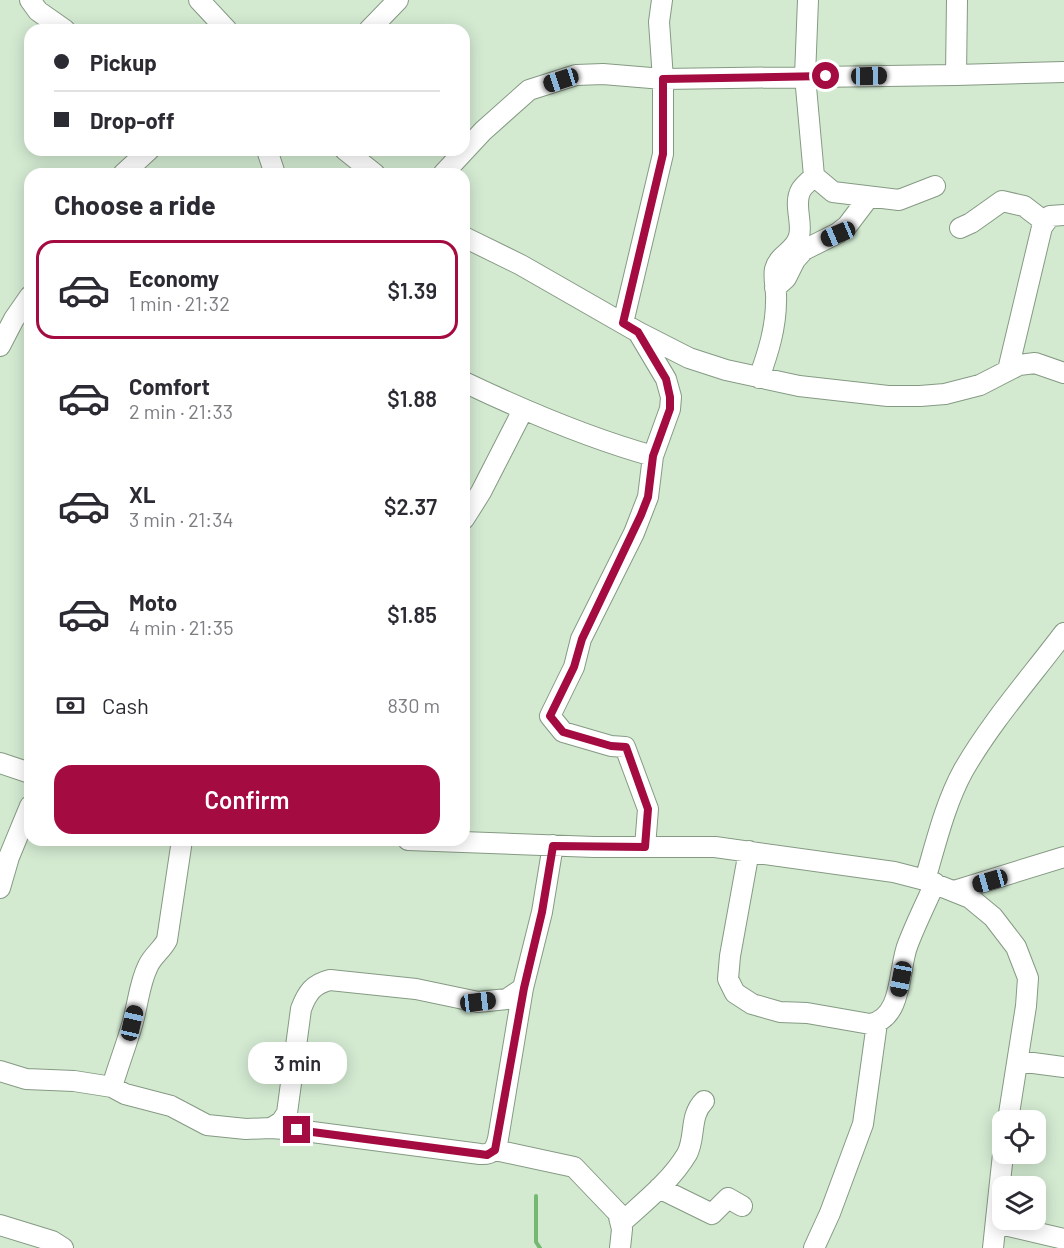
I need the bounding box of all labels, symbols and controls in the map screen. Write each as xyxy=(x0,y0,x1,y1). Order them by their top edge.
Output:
text: Pickup xyxy=(90,49,157,75)
route start xyxy=(812,62,839,89)
car xyxy=(541,66,581,94)
car xyxy=(851,67,887,85)
text: Drop-off xyxy=(90,107,174,133)
text: Choose a ride xyxy=(54,188,216,220)
car xyxy=(818,219,858,249)
icon: car xyxy=(57,263,111,317)
text: Economy xyxy=(129,265,219,291)
text: $1.39 xyxy=(387,277,437,303)
text: 1 min · 21:32 xyxy=(129,291,230,315)
icon: car xyxy=(57,371,111,425)
text: Comfort xyxy=(129,373,210,399)
text: $1.88 xyxy=(387,385,437,411)
text: 2 min · 21:33 xyxy=(129,399,233,423)
icon: car xyxy=(57,479,111,533)
text: XL xyxy=(129,481,155,507)
text: $2.37 xyxy=(384,493,437,519)
text: 3 min · 21:34 xyxy=(129,507,233,531)
icon: car xyxy=(57,587,111,641)
text: Moto xyxy=(129,589,177,615)
text: $1.85 xyxy=(387,601,437,627)
text: 4 min · 21:35 xyxy=(129,615,233,639)
icon: cash xyxy=(54,689,87,722)
text: Cash xyxy=(102,692,149,718)
text: 830 m xyxy=(387,693,440,717)
button: Confirm xyxy=(54,765,440,834)
car xyxy=(970,867,1010,895)
car xyxy=(889,960,913,998)
car xyxy=(459,991,497,1013)
car xyxy=(119,1003,145,1043)
callout: 3 min xyxy=(248,1043,346,1085)
text: 3 min xyxy=(274,1051,321,1075)
map controls xyxy=(992,1110,1046,1230)
button: locate xyxy=(992,1110,1046,1164)
route end xyxy=(283,1116,310,1143)
button: layers xyxy=(992,1176,1046,1230)

